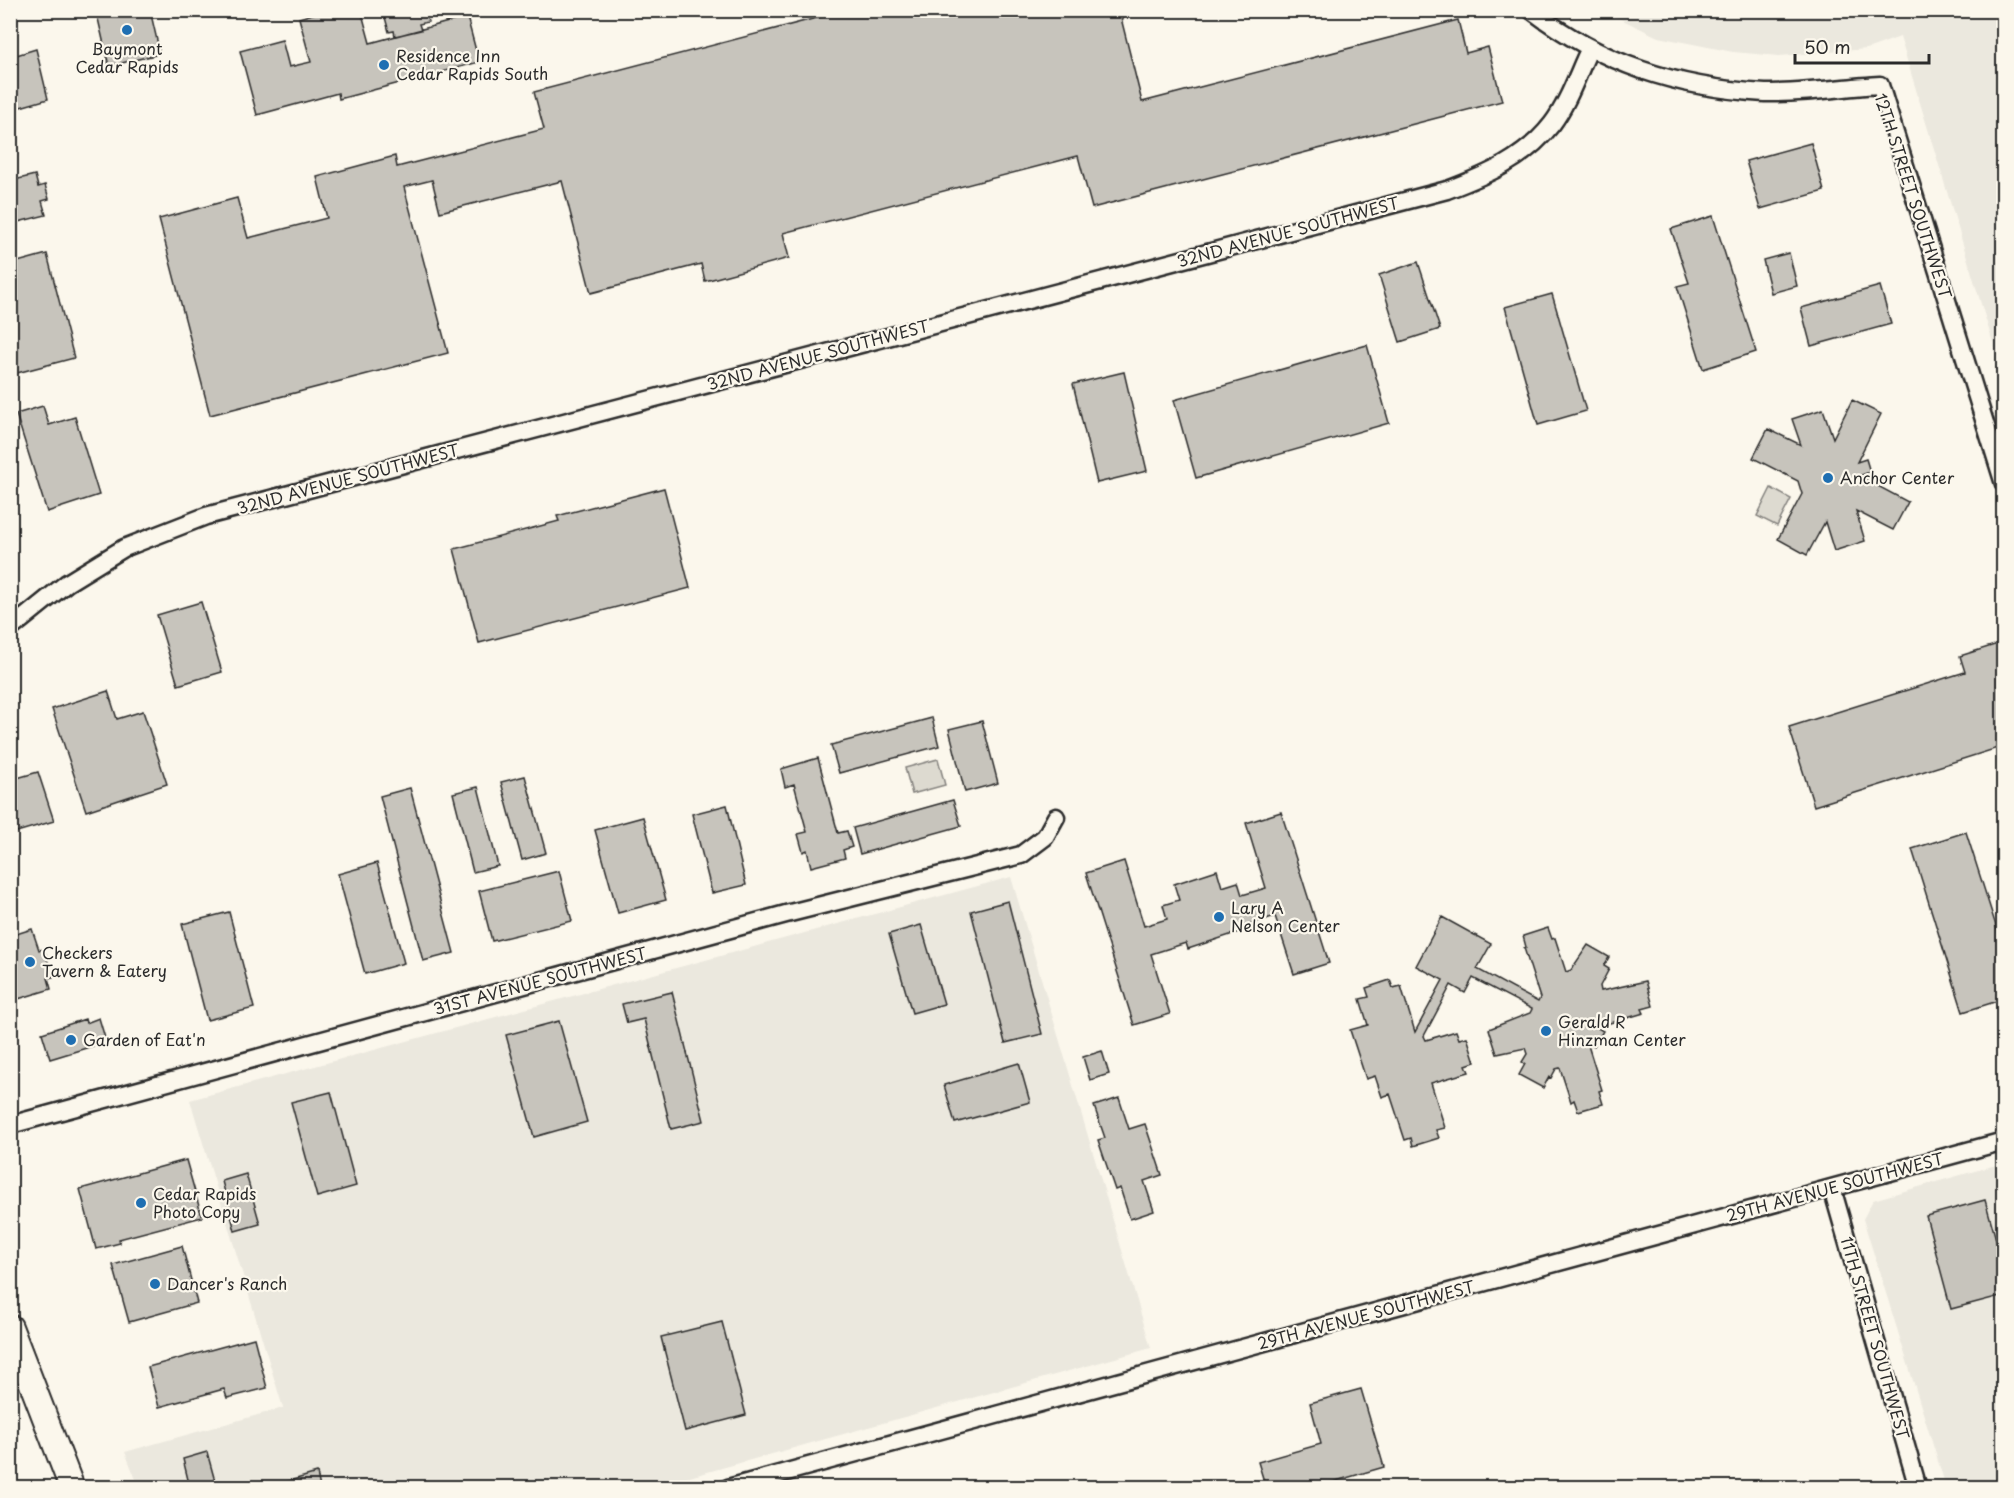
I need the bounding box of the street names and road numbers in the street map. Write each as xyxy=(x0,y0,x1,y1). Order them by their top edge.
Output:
street label: 12TH STREET SOUTHWEST xyxy=(1869,90,1959,301)
street label: 32ND AVENUE SOUTHWEST xyxy=(1174,190,1401,272)
street label: 32ND AVENUE SOUTHWEST xyxy=(704,313,931,395)
street label: 32ND AVENUE SOUTHWEST xyxy=(234,437,461,519)
street label: 31ST AVENUE SOUTHWEST xyxy=(430,940,649,1020)
street label: 29TH AVENUE SOUTHWEST xyxy=(1724,1146,1946,1227)
street label: 11TH STREET SOUTHWEST xyxy=(1836,1234,1916,1442)
street label: 29TH AVENUE SOUTHWEST xyxy=(1255,1274,1477,1355)

